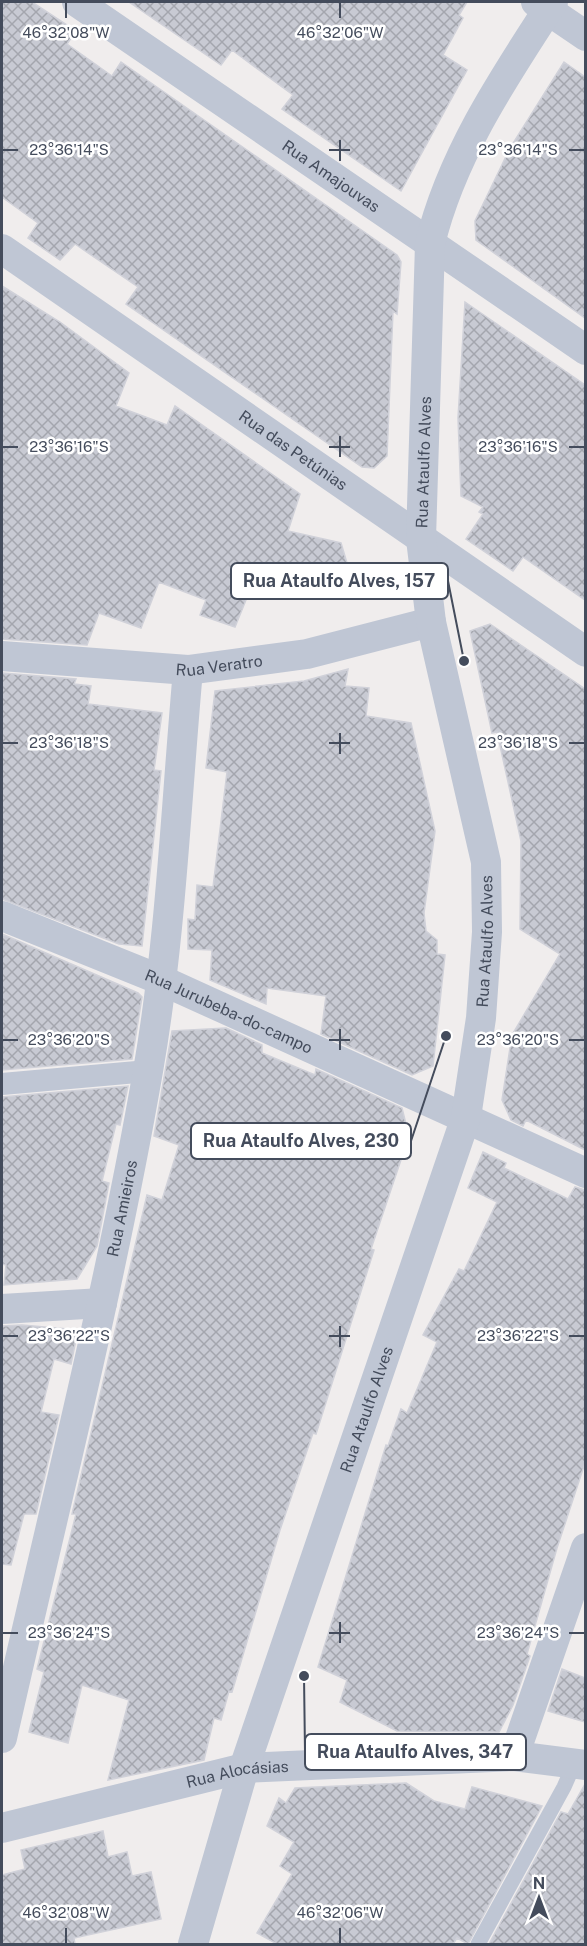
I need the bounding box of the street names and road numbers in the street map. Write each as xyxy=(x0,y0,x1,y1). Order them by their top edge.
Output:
street label: Rua Amajouvas xyxy=(279,136,383,216)
street label: Rua Ataulfo Alves xyxy=(412,396,435,529)
street label: Rua das Petúnias xyxy=(235,407,351,494)
street label: Rua Veratro xyxy=(175,651,264,680)
street label: Rua Ataulfo Alves xyxy=(473,875,497,1008)
street label: Rua Jurubeba-do-campo xyxy=(142,966,315,1058)
street label: Rua Amieiros xyxy=(103,1158,141,1259)
street label: Rua Ataulfo Alves xyxy=(336,1344,397,1475)
street label: Rua Alocásias xyxy=(184,1757,289,1792)

